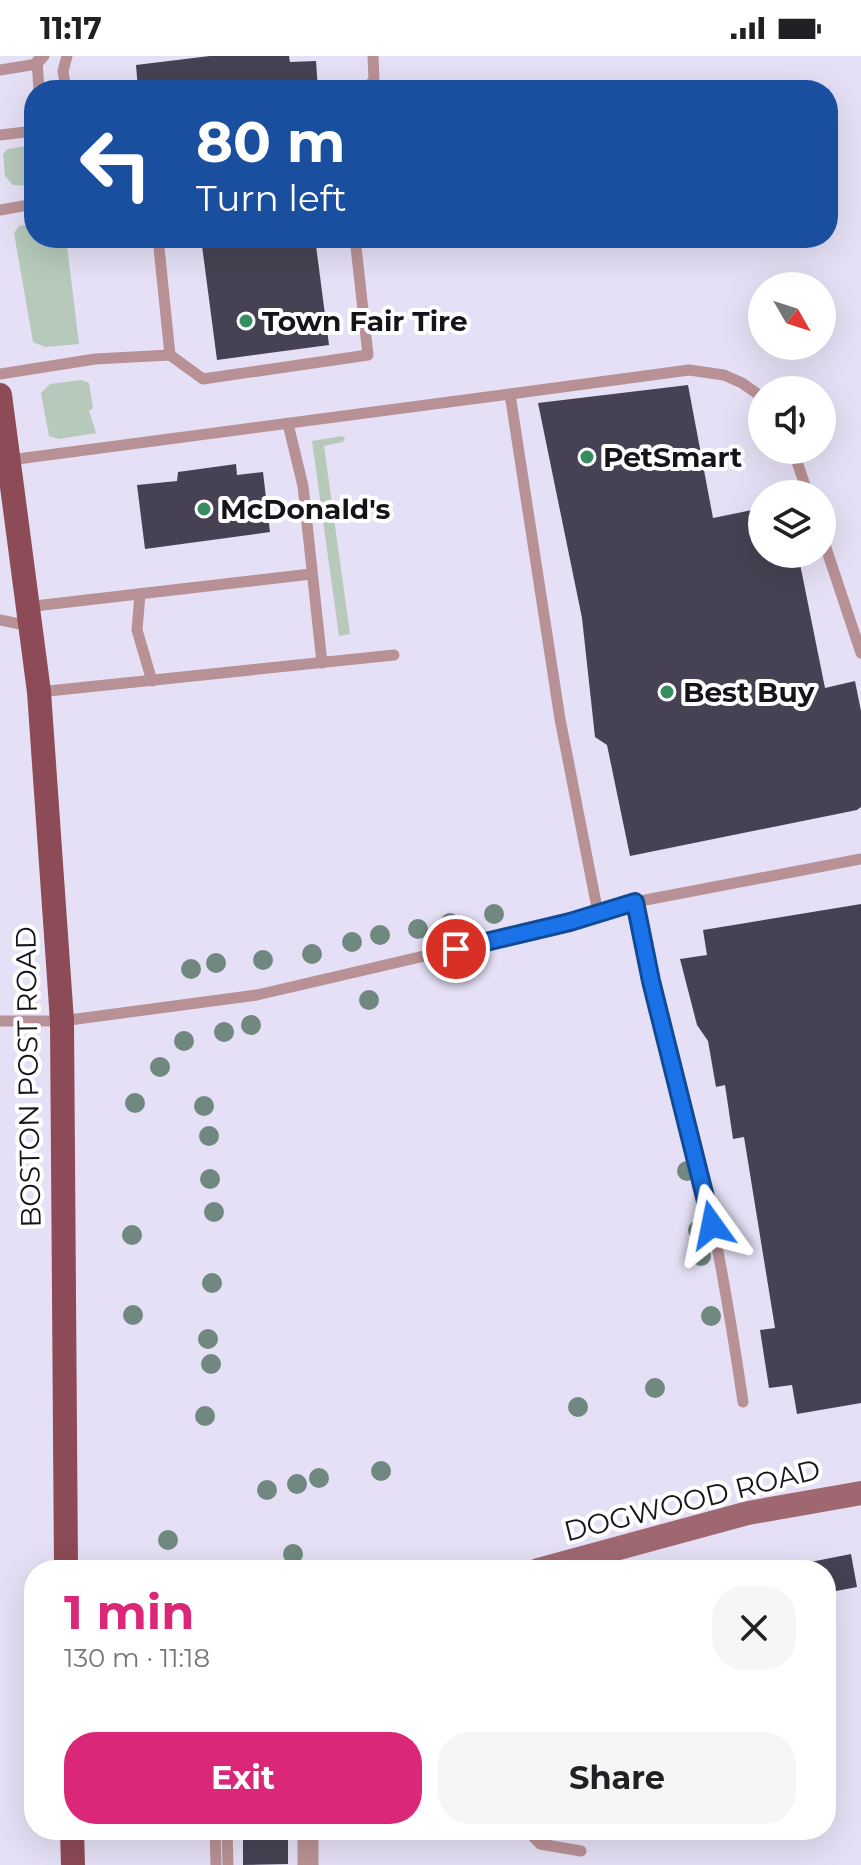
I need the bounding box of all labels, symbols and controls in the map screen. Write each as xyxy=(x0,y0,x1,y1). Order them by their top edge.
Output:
text: 11:17 xyxy=(40,10,102,47)
text: 80 m xyxy=(196,108,346,176)
icon: left xyxy=(64,112,168,216)
text: Turn left xyxy=(196,176,347,220)
north arrow xyxy=(748,272,836,360)
map controls xyxy=(748,272,836,568)
place label: Town Fair Tire xyxy=(262,304,468,338)
marker: Town Fair Tire xyxy=(237,312,255,330)
button: sound xyxy=(748,376,836,464)
place label: PetSmart xyxy=(603,440,742,474)
marker: PetSmart xyxy=(578,448,596,466)
button: layers xyxy=(748,480,836,568)
place label: McDonald's xyxy=(220,492,391,526)
marker: McDonald's xyxy=(195,500,213,518)
place label: Best Buy xyxy=(683,675,815,709)
marker: Best Buy xyxy=(658,683,676,701)
pin xyxy=(422,915,490,983)
street label: BOSTON POST ROAD xyxy=(8,926,48,1228)
icon: arrive xyxy=(434,927,478,971)
position arrow xyxy=(670,1183,754,1267)
street label: DOGWOOD ROAD xyxy=(560,1452,824,1548)
text: 1 min xyxy=(64,1583,194,1641)
button: close xyxy=(712,1586,796,1670)
text: 130 m · 11:18 xyxy=(64,1642,210,1674)
button: Exit xyxy=(64,1732,422,1824)
button: Share xyxy=(438,1732,796,1824)

